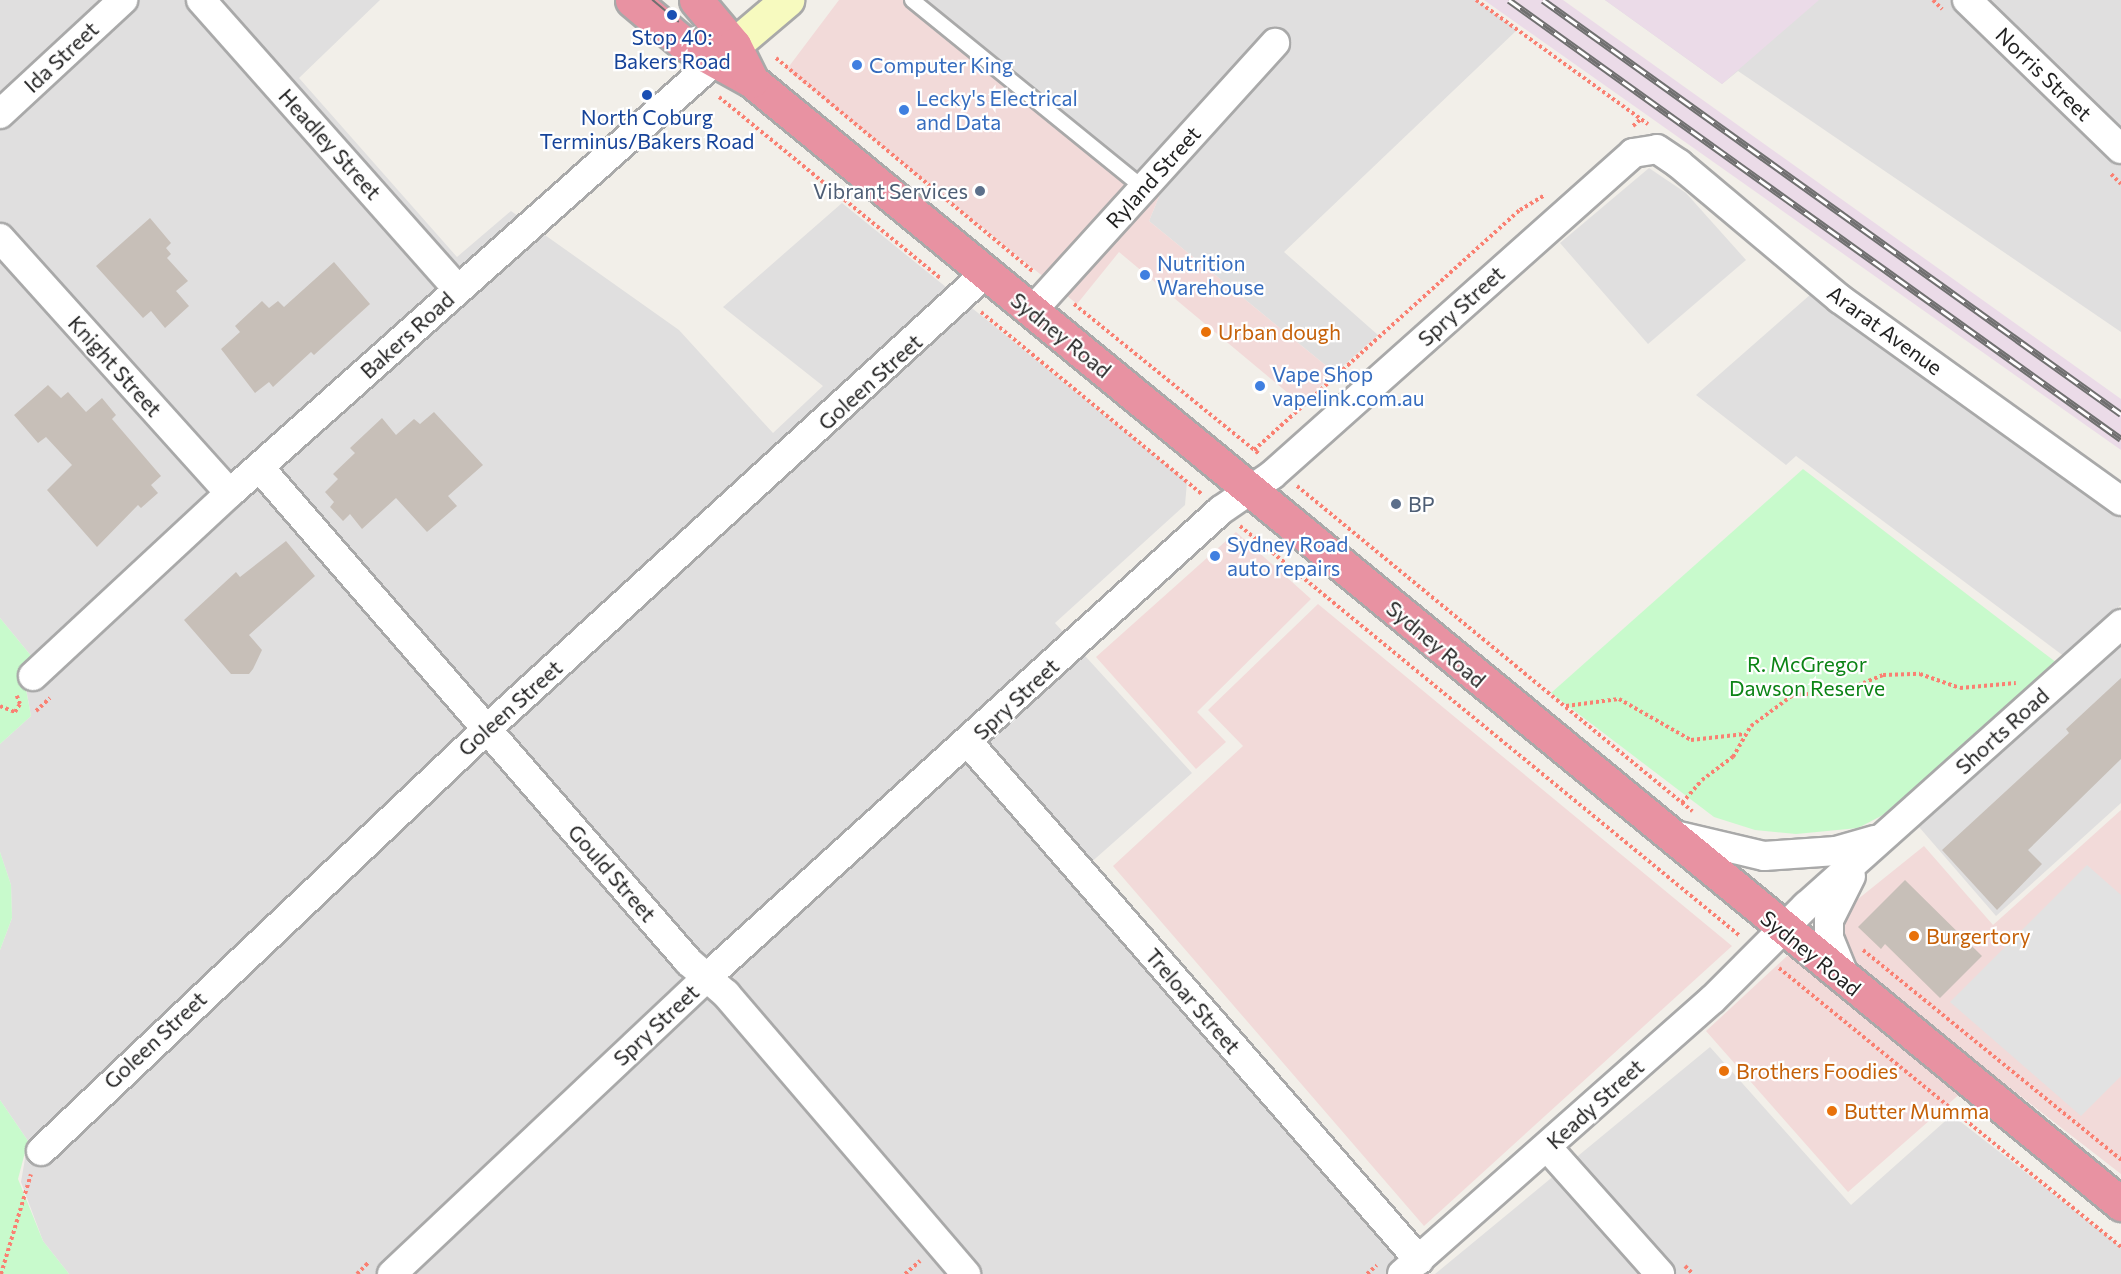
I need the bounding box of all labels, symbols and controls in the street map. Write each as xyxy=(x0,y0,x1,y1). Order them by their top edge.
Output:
marker: Stop 40: Bakers Road xyxy=(665,8,679,22)
street label: Ida Street xyxy=(19,16,103,98)
street label: Norris Street xyxy=(1991,22,2097,126)
place label: Stop 40: Bakers Road xyxy=(613,24,731,74)
place label: Computer King xyxy=(869,52,1013,78)
marker: Computer King xyxy=(850,58,864,72)
street label: Headley Street xyxy=(274,83,386,205)
place label: Lecky's Electrical and Data xyxy=(916,85,1078,135)
marker: North Coburg Terminus/Bakers Road xyxy=(640,88,654,102)
marker: Lecky's Electrical and Data xyxy=(897,103,911,117)
place label: North Coburg Terminus/Bakers Road xyxy=(540,104,754,154)
street label: Ryland Street xyxy=(1101,121,1205,233)
place label: Vibrant Services xyxy=(813,178,968,204)
marker: Vibrant Services xyxy=(973,184,987,198)
place label: Nutrition Warehouse xyxy=(1157,250,1264,300)
street label: Spry Street xyxy=(1413,261,1509,351)
marker: Nutrition Warehouse xyxy=(1138,268,1152,282)
street label: Ararat Avenue xyxy=(1823,280,1947,380)
street label: Bakers Road xyxy=(355,286,459,384)
street label: Sydney Road xyxy=(1006,287,1116,383)
street label: Knight Street xyxy=(63,310,167,422)
place label: Urban dough xyxy=(1218,319,1341,345)
marker: Urban dough xyxy=(1199,325,1213,339)
street label: Goleen Street xyxy=(813,329,927,435)
place label: Vape Shop vapelink.com.au xyxy=(1272,361,1425,411)
marker: Vape Shop vapelink.com.au xyxy=(1253,379,1267,393)
place label: BP xyxy=(1408,491,1435,517)
marker: BP xyxy=(1389,497,1403,511)
place label: Sydney Road auto repairs xyxy=(1227,531,1348,581)
marker: Sydney Road auto repairs xyxy=(1208,549,1222,563)
street label: Sydney Road xyxy=(1381,595,1491,693)
park label: R. McGregor Dawson Reserve xyxy=(1729,651,1885,701)
street label: Spry Street xyxy=(968,653,1064,745)
street label: Goleen Street xyxy=(453,655,567,761)
street label: Shorts Road xyxy=(1950,683,2054,779)
street label: Gould Street xyxy=(563,819,661,927)
street label: Sydney Road xyxy=(1756,905,1866,1001)
place label: Burgertory xyxy=(1926,923,2031,949)
marker: Burgertory xyxy=(1907,929,1921,943)
street label: Treloar Street xyxy=(1140,943,1246,1059)
street label: Spry Street xyxy=(608,979,704,1071)
street label: Goleen Street xyxy=(99,986,211,1094)
street label: Keady Street xyxy=(1541,1054,1649,1154)
place label: Brothers Foodies xyxy=(1736,1058,1898,1084)
marker: Brothers Foodies xyxy=(1717,1064,1731,1078)
place label: Butter Mumma xyxy=(1844,1098,1989,1124)
marker: Butter Mumma xyxy=(1825,1104,1839,1118)

